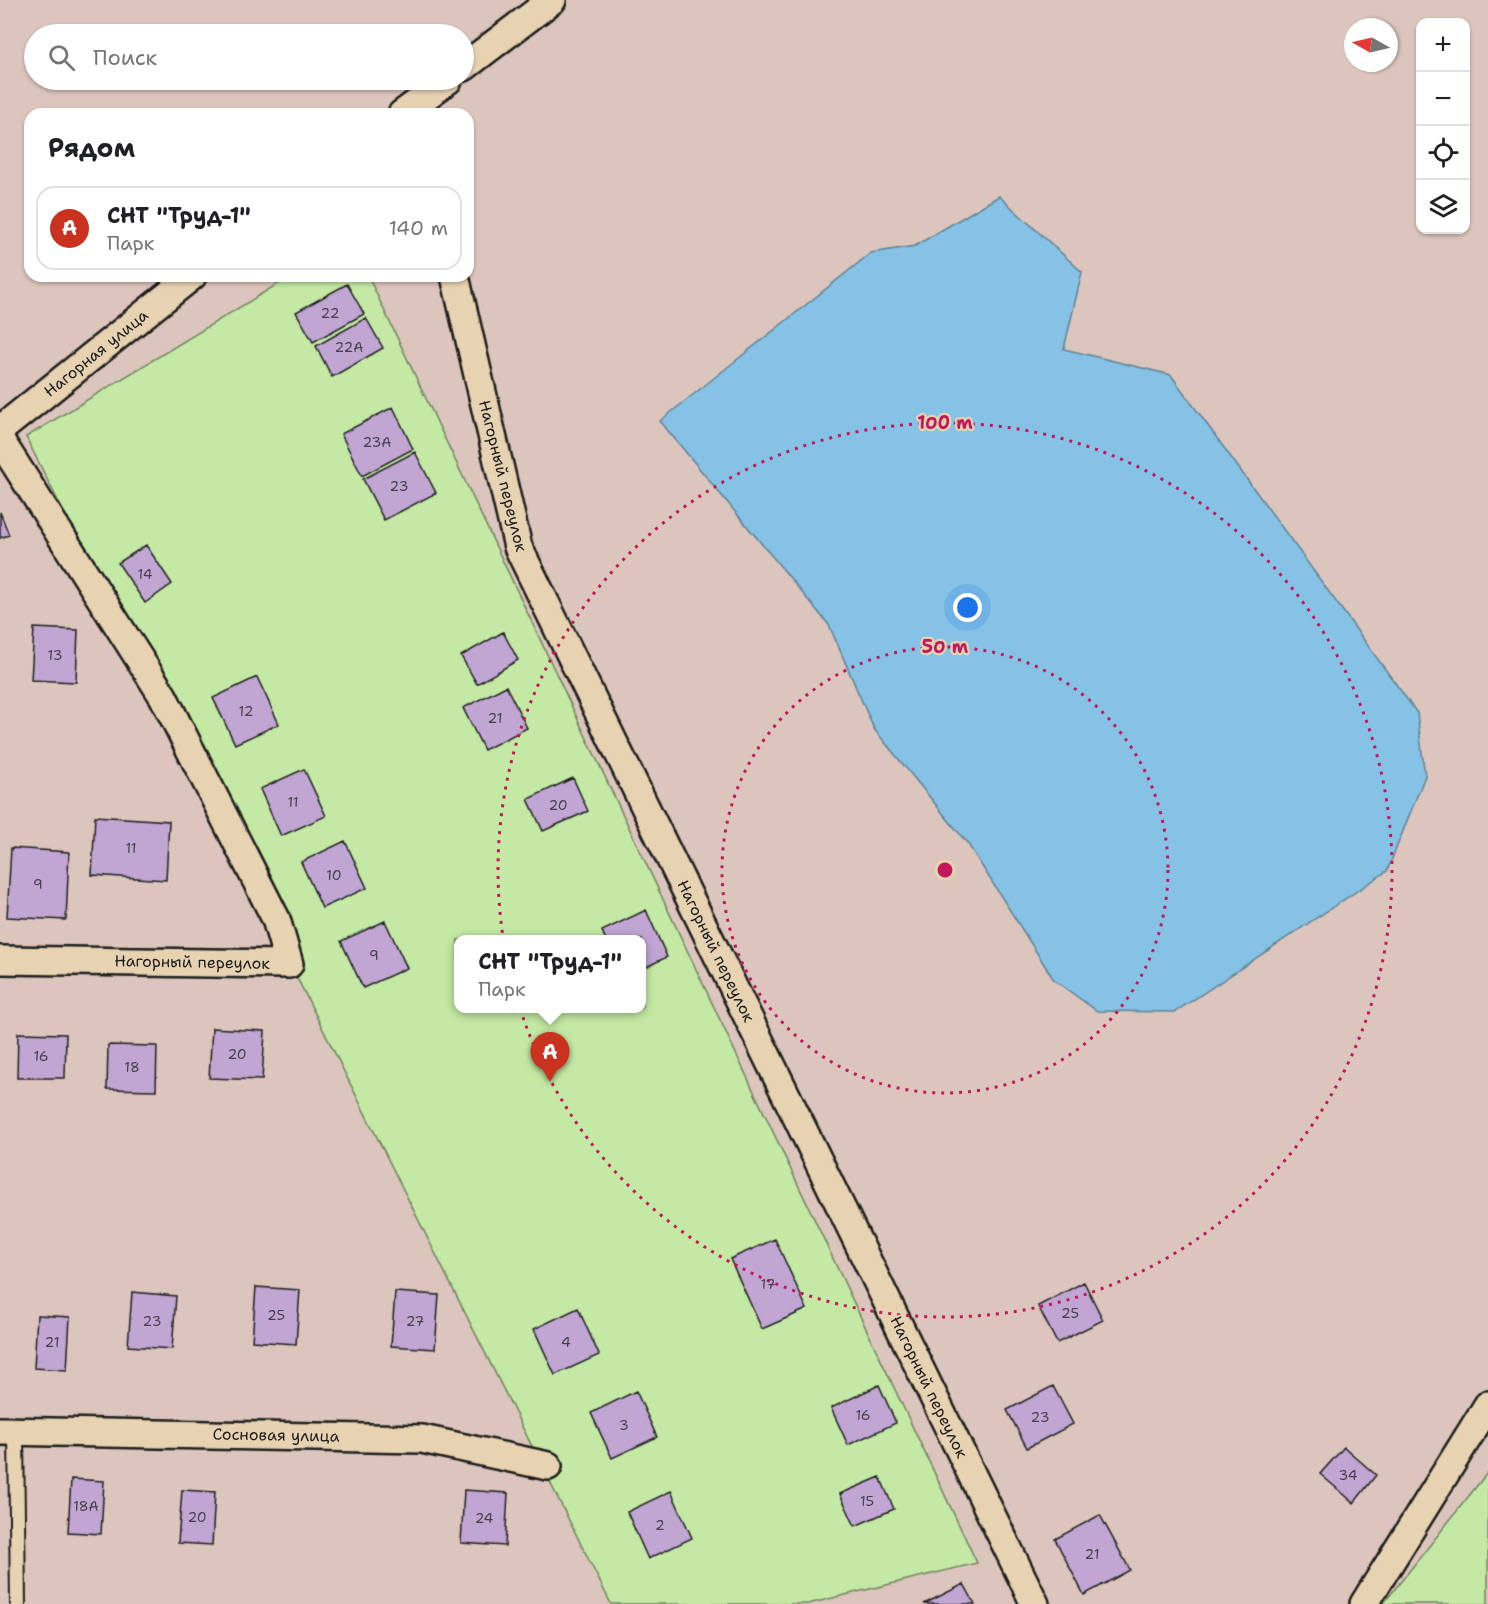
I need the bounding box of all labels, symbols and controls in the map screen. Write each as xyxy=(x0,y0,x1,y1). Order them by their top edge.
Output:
north arrow xyxy=(1344,18,1398,72)
map controls xyxy=(1416,18,1470,234)
button: + xyxy=(1416,18,1470,72)
search box xyxy=(24,24,474,90)
icon: search xyxy=(45,41,78,74)
text: Поиск xyxy=(93,43,157,72)
button: − xyxy=(1416,72,1470,126)
button: locate xyxy=(1416,126,1470,180)
text: Рядом xyxy=(48,130,135,165)
button: layers xyxy=(1416,180,1470,234)
text: СНТ "Труд-1" xyxy=(107,201,251,230)
text: A xyxy=(62,215,77,241)
text: 140 m xyxy=(389,215,448,241)
text: Парк xyxy=(107,230,154,256)
street label: Нагорная улица xyxy=(40,304,152,402)
house number: 22 xyxy=(321,304,339,322)
house number: 22А xyxy=(334,338,364,356)
street label: Нагорный переулок xyxy=(474,398,532,554)
text: 100 m xyxy=(917,411,973,435)
house number: 23А xyxy=(362,433,392,451)
house number: 23 xyxy=(390,477,408,495)
house number: 14 xyxy=(137,565,153,583)
your location xyxy=(953,593,982,622)
text: 50 m xyxy=(922,635,969,659)
house number: 13 xyxy=(48,646,62,664)
house number: 12 xyxy=(239,702,253,720)
house number: 21 xyxy=(488,709,502,727)
house number: 11 xyxy=(287,793,299,811)
house number: 20 xyxy=(548,796,568,814)
house number: 11 xyxy=(125,839,137,857)
centre of rings xyxy=(935,860,955,880)
house number: 10 xyxy=(326,866,342,884)
house number: 9 xyxy=(33,875,43,893)
street label: Нагорный переулок xyxy=(672,876,760,1026)
popup xyxy=(454,935,646,1013)
house number: 9 xyxy=(369,946,379,964)
text: СНТ "Труд-1" xyxy=(478,947,622,976)
street label: Нагорный переулок xyxy=(114,950,270,974)
text: Парк xyxy=(478,976,526,1002)
pin: A xyxy=(530,1032,570,1082)
house number: 20 xyxy=(227,1045,247,1063)
house number: 16 xyxy=(33,1047,49,1065)
house number: 18 xyxy=(124,1058,140,1076)
house number: 17 xyxy=(761,1275,775,1293)
house number: 25 xyxy=(1061,1304,1079,1322)
house number: 25 xyxy=(267,1306,285,1324)
house number: 23 xyxy=(143,1312,161,1330)
house number: 27 xyxy=(406,1312,424,1330)
street label: Нагорный переулок xyxy=(885,1312,973,1462)
house number: 21 xyxy=(45,1333,59,1351)
house number: 4 xyxy=(561,1333,571,1351)
house number: 16 xyxy=(855,1406,871,1424)
house number: 23 xyxy=(1031,1408,1049,1426)
house number: 3 xyxy=(619,1416,629,1434)
street label: Сосновая улица xyxy=(212,1423,340,1447)
house number: 34 xyxy=(1338,1466,1358,1484)
house number: 15 xyxy=(860,1492,874,1510)
house number: 18А xyxy=(73,1497,99,1515)
house number: 20 xyxy=(187,1508,207,1526)
house number: 24 xyxy=(475,1509,494,1527)
house number: 2 xyxy=(655,1516,665,1534)
house number: 21 xyxy=(1085,1545,1099,1563)

